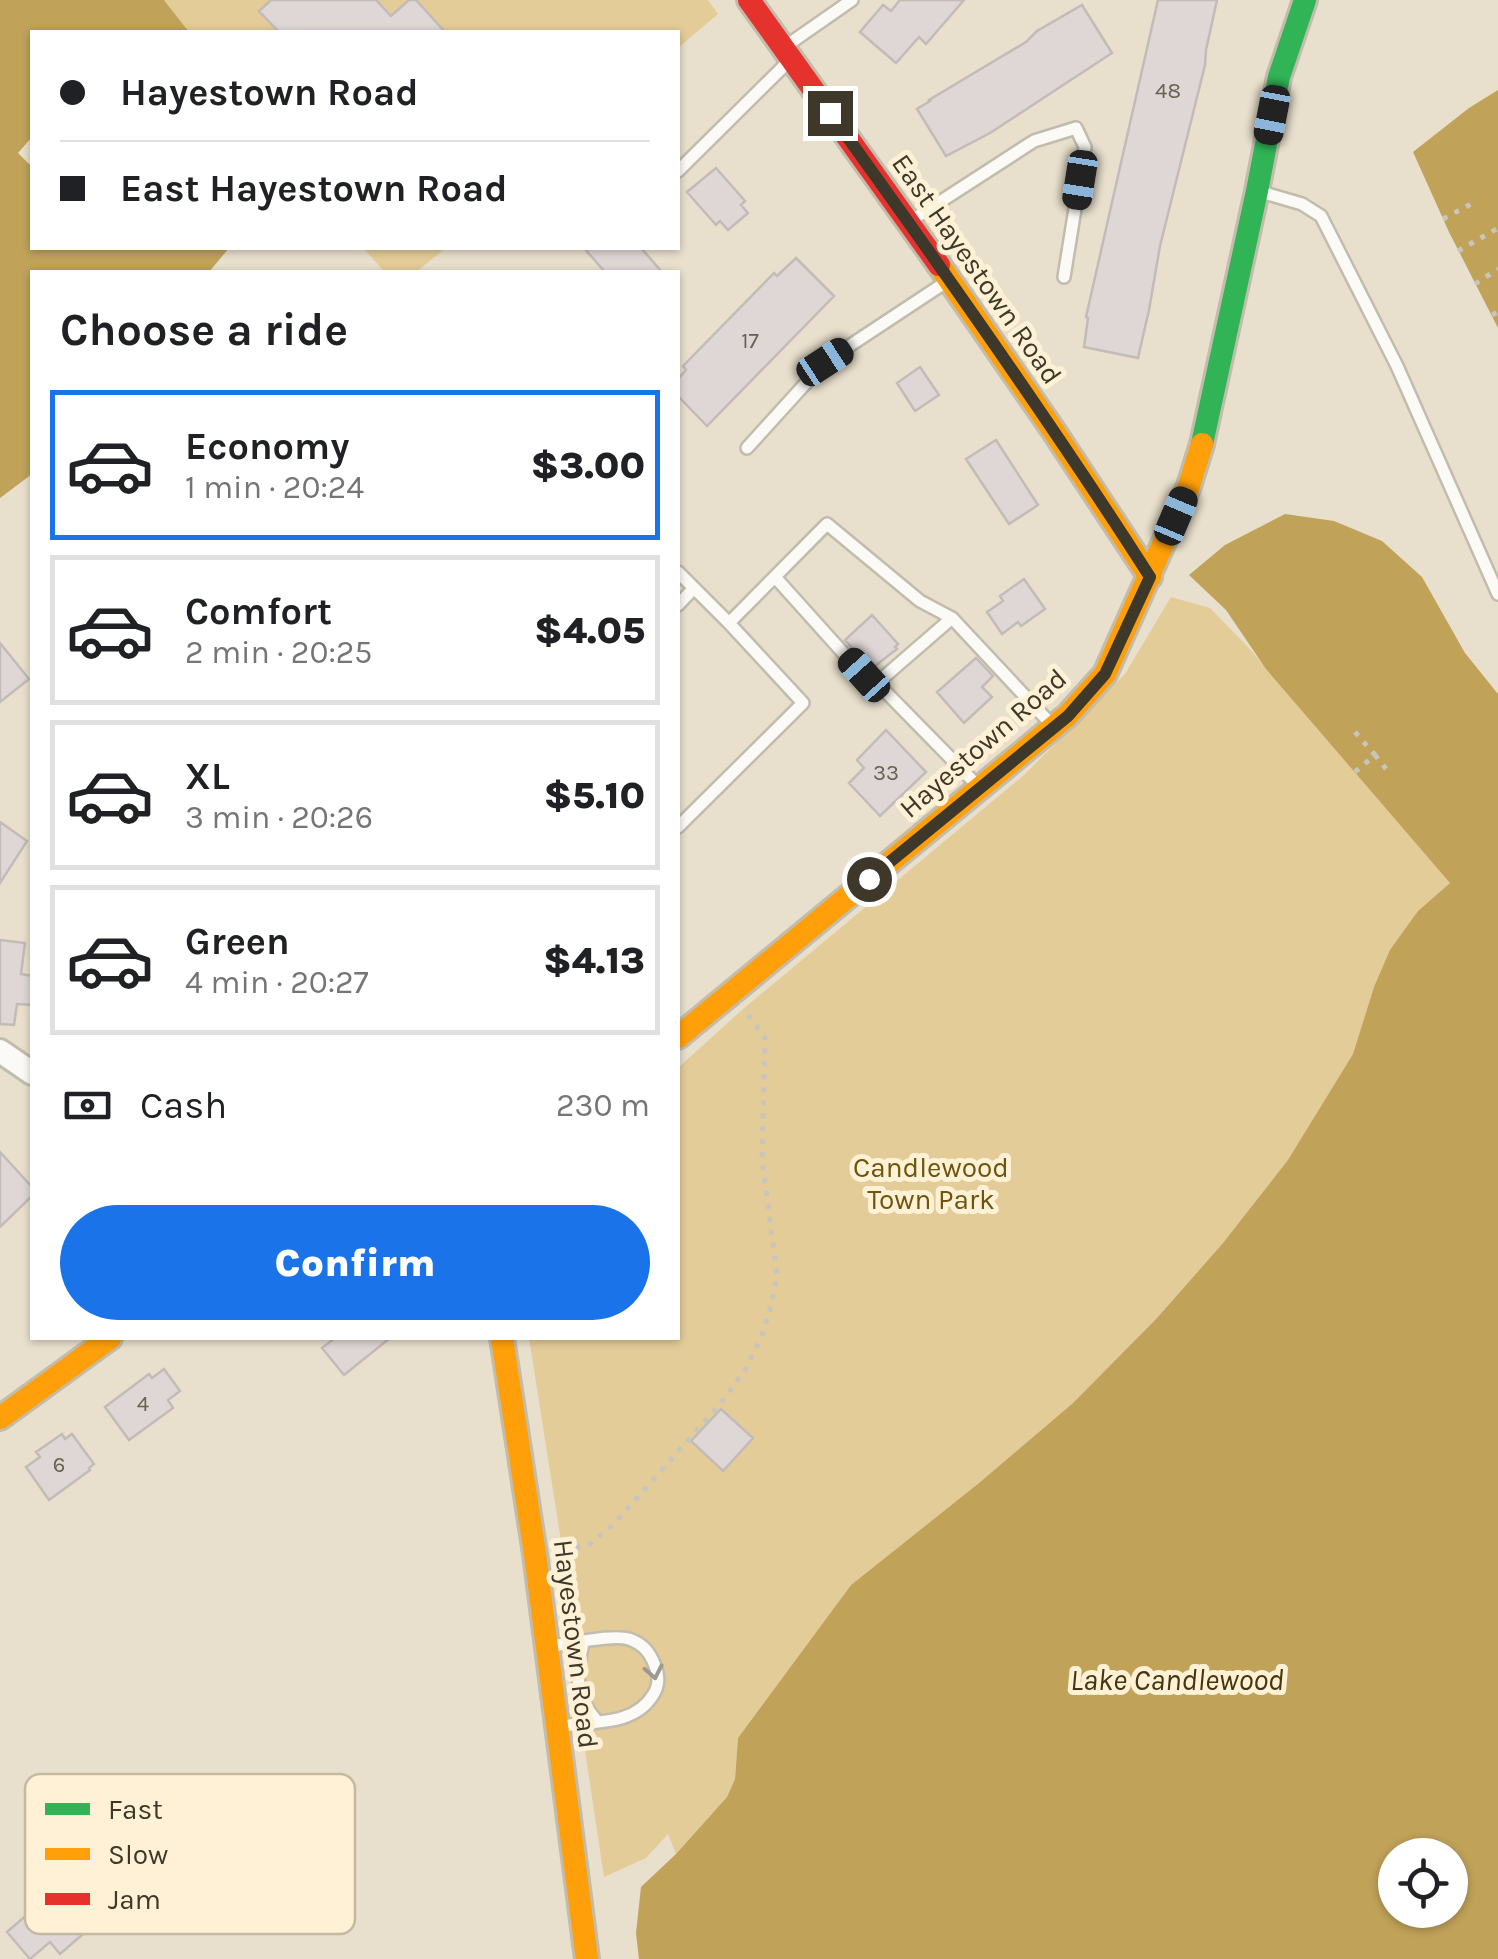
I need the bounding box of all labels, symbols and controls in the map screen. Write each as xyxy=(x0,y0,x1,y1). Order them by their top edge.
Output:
text: Hayestown Road xyxy=(120,70,418,115)
house number: 48 xyxy=(1155,78,1181,104)
car xyxy=(1252,83,1292,147)
route end xyxy=(808,91,853,136)
street label: East Hayestown Road xyxy=(885,148,1069,390)
car xyxy=(1060,148,1100,212)
text: East Hayestown Road xyxy=(120,166,508,211)
text: Choose a ride xyxy=(60,304,348,356)
house number: 17 xyxy=(741,328,759,354)
car xyxy=(792,333,858,391)
icon: car xyxy=(65,420,155,510)
text: Economy xyxy=(185,424,349,469)
text: $3.00 xyxy=(531,443,645,488)
text: 1 min · 20:24 xyxy=(185,469,364,506)
car xyxy=(1150,483,1202,549)
icon: car xyxy=(65,585,155,675)
text: Comfort xyxy=(185,589,332,634)
text: $4.05 xyxy=(534,608,645,653)
text: 2 min · 20:25 xyxy=(185,634,372,671)
car xyxy=(833,643,895,707)
street label: Hayestown Road xyxy=(893,662,1073,824)
icon: car xyxy=(65,750,155,840)
text: XL xyxy=(185,754,230,799)
house number: 33 xyxy=(873,760,899,786)
text: $5.10 xyxy=(544,773,645,818)
text: 3 min · 20:26 xyxy=(185,799,373,836)
route start xyxy=(847,857,892,902)
icon: car xyxy=(65,915,155,1005)
text: Green xyxy=(185,919,290,964)
text: $4.13 xyxy=(543,938,645,983)
text: 4 min · 20:27 xyxy=(185,964,369,1001)
icon: cash xyxy=(60,1078,115,1133)
text: Cash xyxy=(140,1083,227,1128)
text: 230 m xyxy=(556,1087,650,1124)
park label: Candlewood Town Park xyxy=(853,1151,1009,1216)
button: Confirm xyxy=(60,1205,650,1320)
house number: 4 xyxy=(137,1391,149,1417)
house number: 6 xyxy=(53,1452,65,1478)
street label: Hayestown Road xyxy=(547,1538,605,1750)
water label: Lake Candlewood xyxy=(1070,1662,1284,1698)
one-way arrow xyxy=(642,1663,663,1680)
legend xyxy=(25,1774,355,1934)
text: Fast xyxy=(108,1793,163,1826)
text: Slow xyxy=(108,1838,168,1871)
map controls xyxy=(1378,1838,1468,1928)
button: locate xyxy=(1378,1838,1468,1928)
text: Jam xyxy=(108,1883,161,1916)

